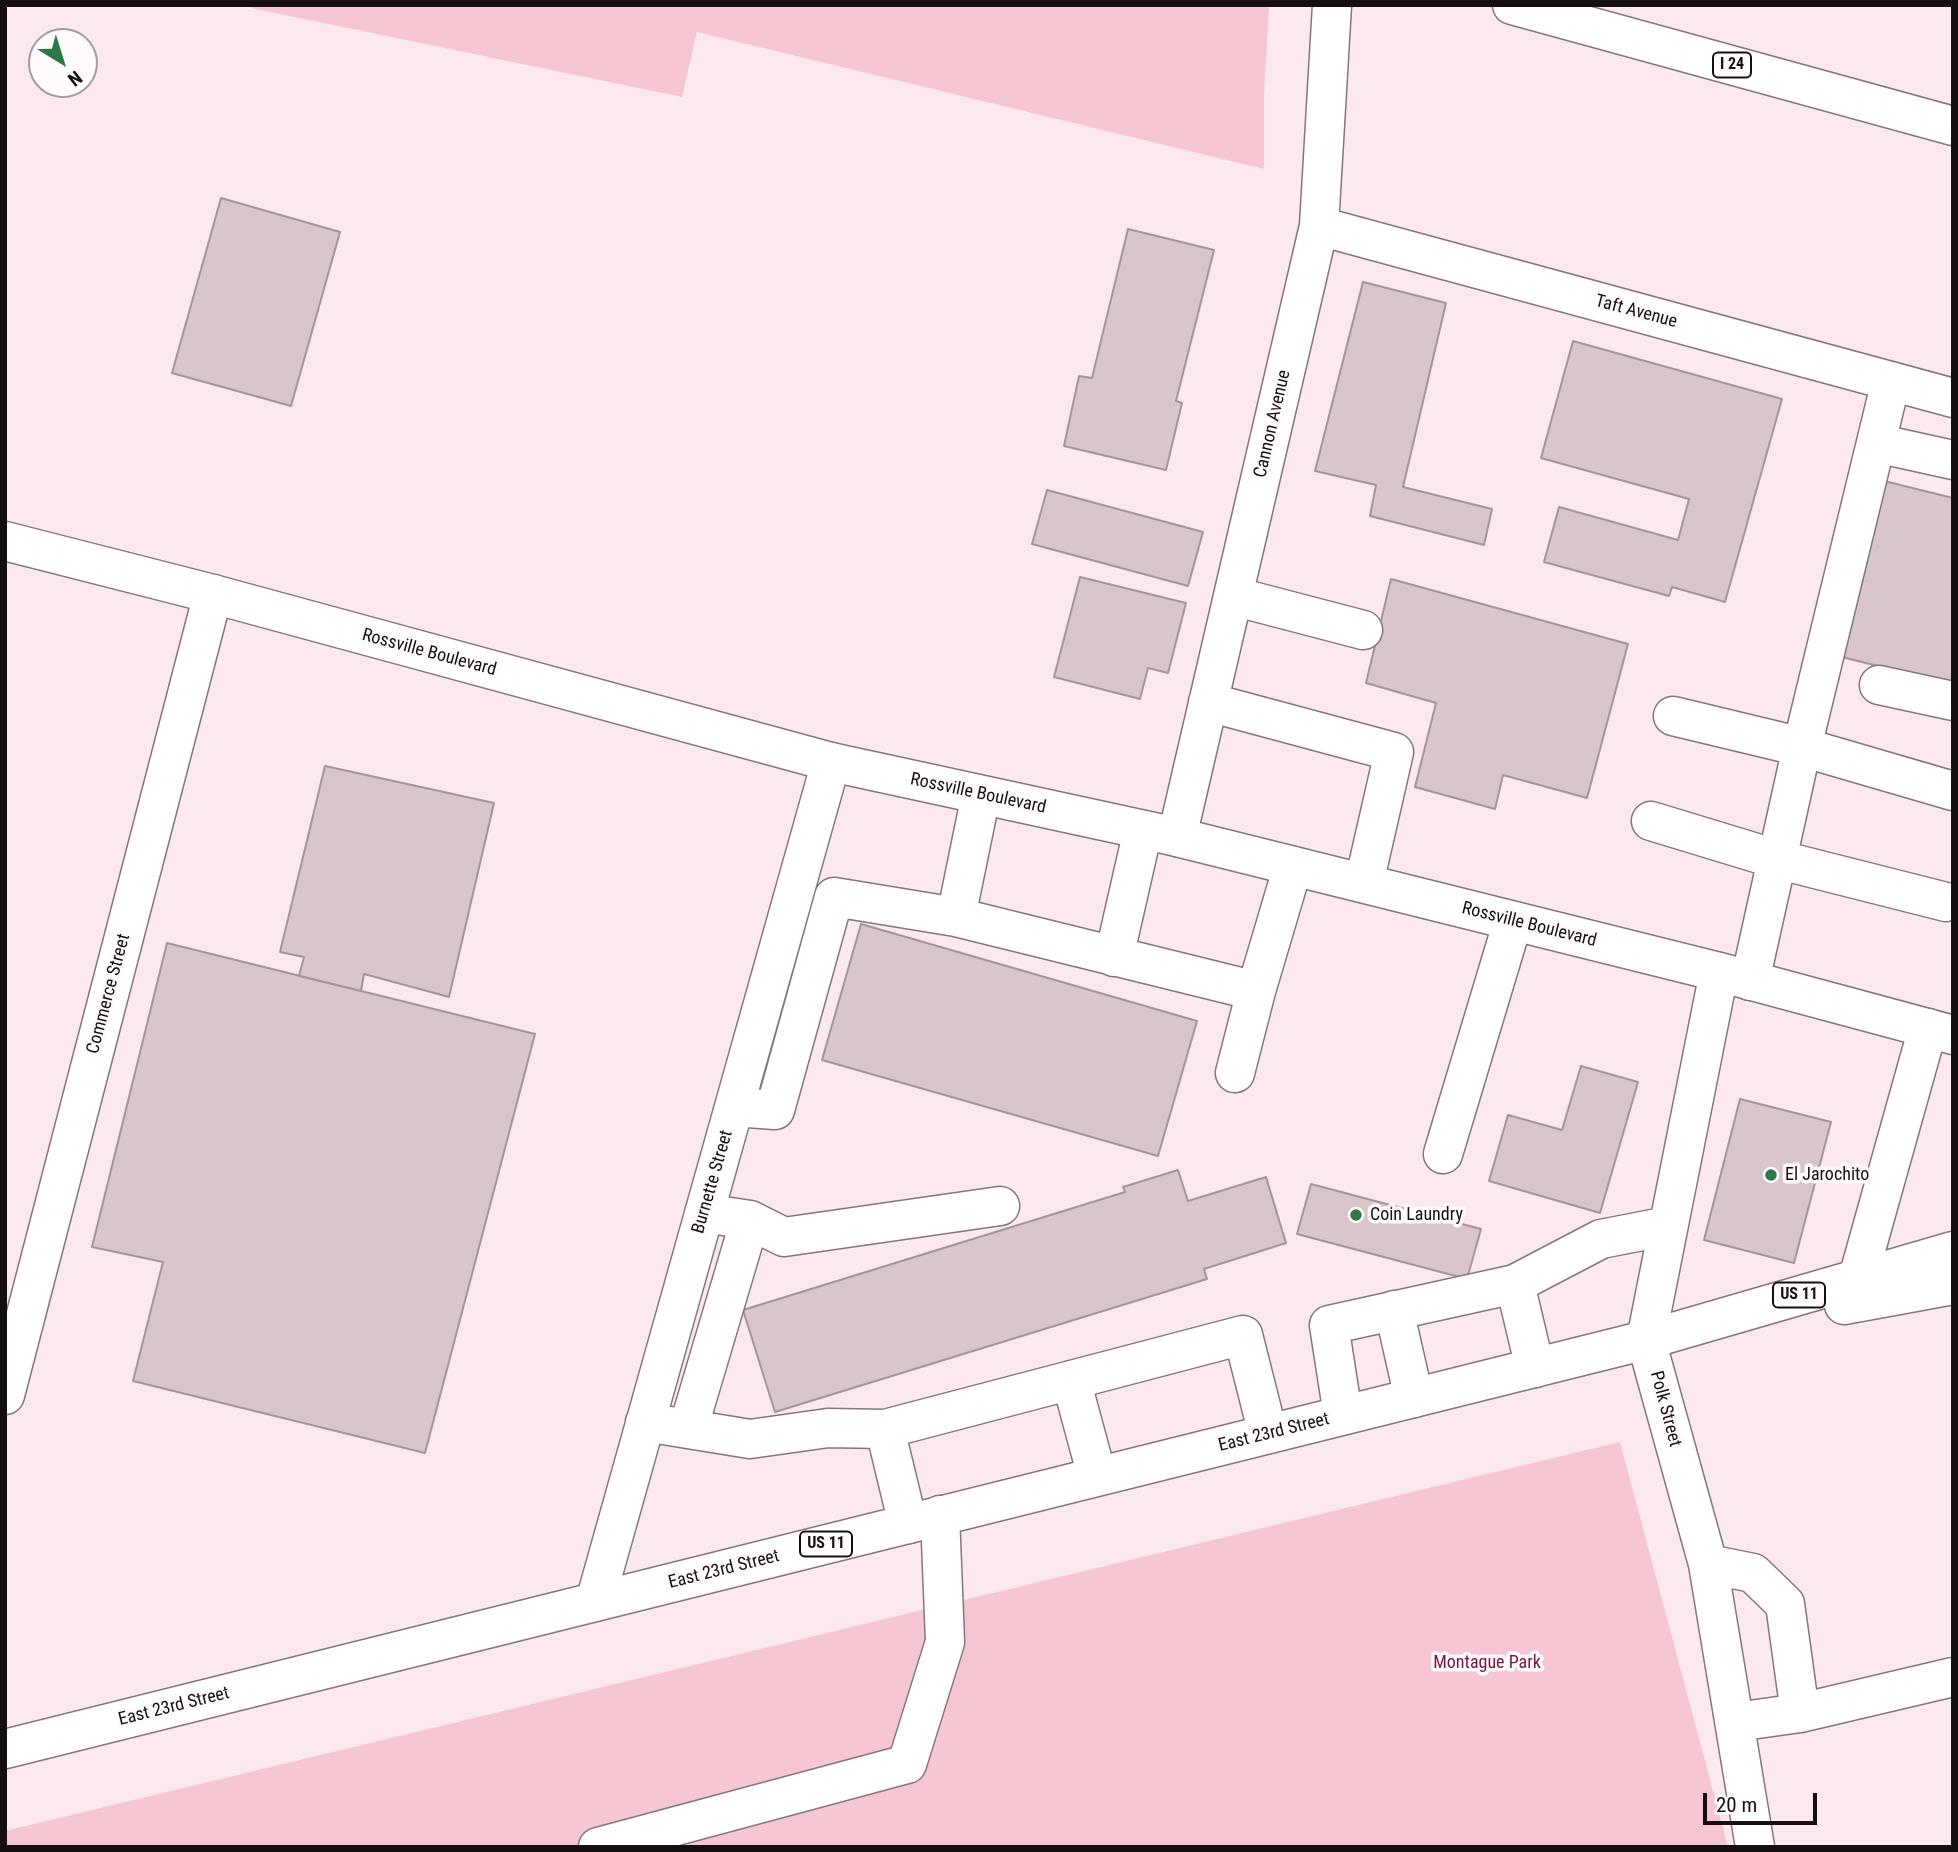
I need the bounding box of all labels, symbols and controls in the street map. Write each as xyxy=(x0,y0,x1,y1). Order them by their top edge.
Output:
north arrow xyxy=(28,28,98,98)
road number: I 24 xyxy=(1713,53,1751,78)
text: N xyxy=(63,66,87,91)
street label: Taft Avenue xyxy=(1593,291,1679,333)
street label: Cannon Avenue xyxy=(1250,368,1296,480)
street label: Rossville Boulevard xyxy=(359,625,499,681)
street label: Rossville Boulevard xyxy=(908,769,1048,819)
street label: Rossville Boulevard xyxy=(1459,898,1599,952)
street label: Commerce Street xyxy=(83,932,135,1056)
street label: Burnette Street xyxy=(688,1128,738,1236)
place label: El Jarochito xyxy=(1785,1164,1869,1186)
marker: El Jarochito xyxy=(1763,1167,1779,1183)
place label: Coin Laundry xyxy=(1370,1204,1463,1226)
marker: Coin Laundry xyxy=(1348,1207,1364,1223)
road number: US 11 xyxy=(1773,1282,1825,1308)
street label: Polk Street xyxy=(1645,1369,1685,1449)
street label: East 23rd Street xyxy=(1216,1409,1332,1457)
road number: US 11 xyxy=(800,1532,852,1556)
street label: East 23rd Street xyxy=(666,1546,782,1594)
park label: Montague Park xyxy=(1433,1652,1541,1674)
street label: East 23rd Street xyxy=(116,1683,232,1731)
scale bar xyxy=(1706,1778,1820,1822)
text: 20 m xyxy=(1716,1793,1757,1817)

